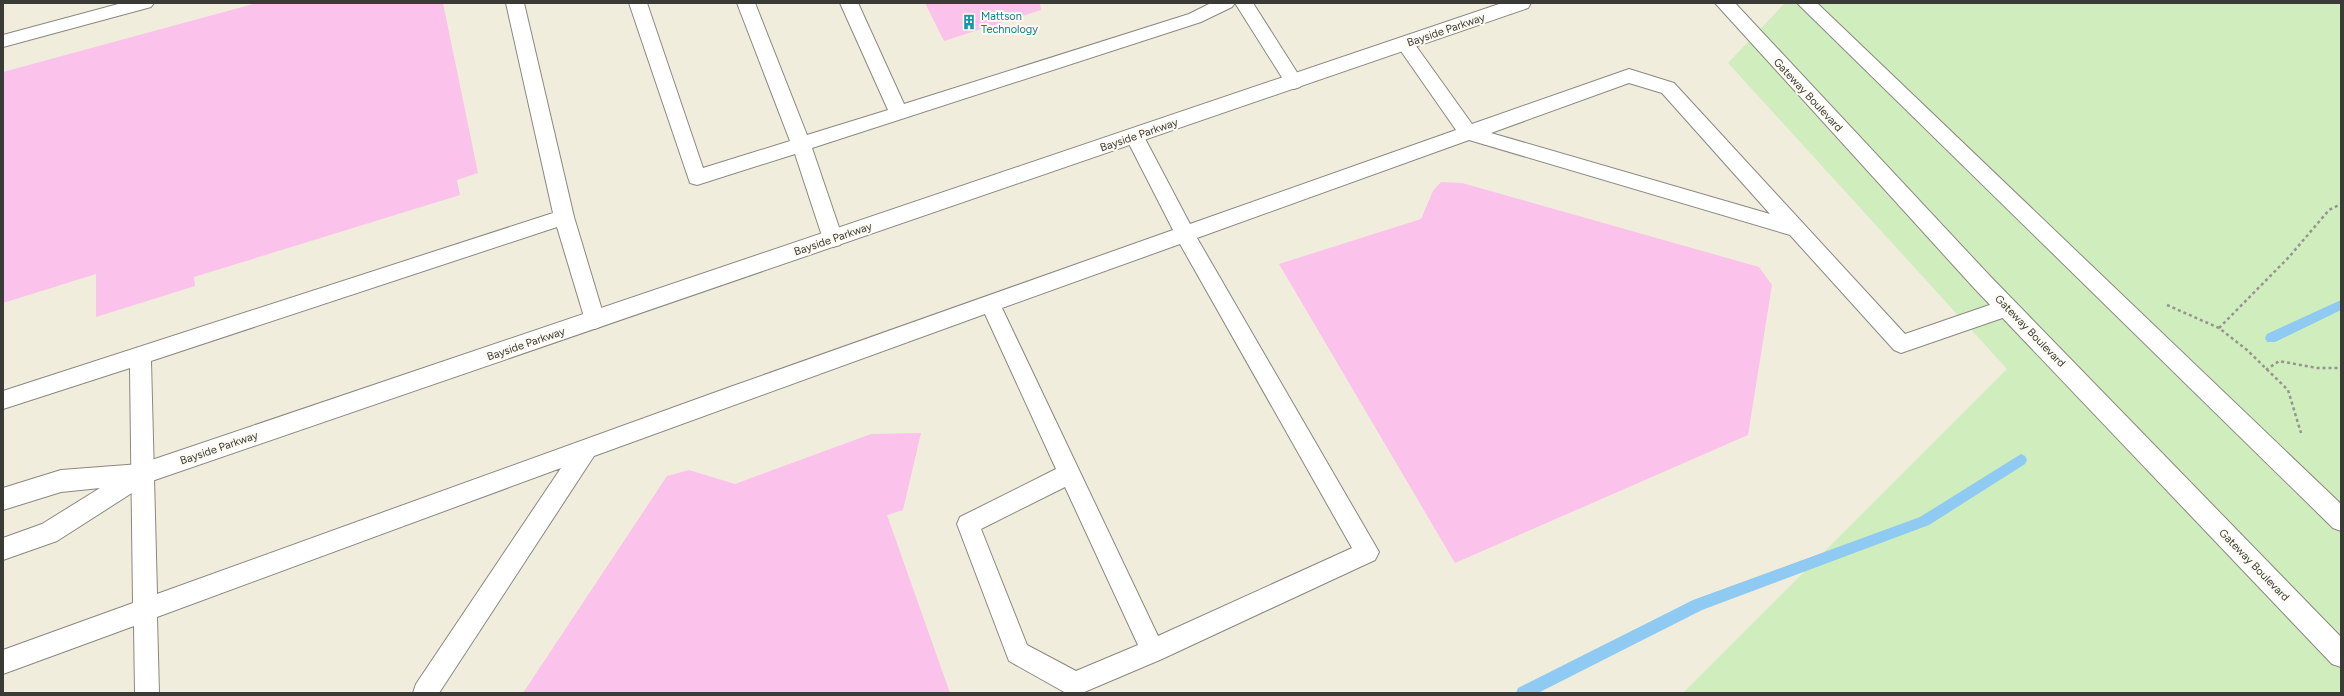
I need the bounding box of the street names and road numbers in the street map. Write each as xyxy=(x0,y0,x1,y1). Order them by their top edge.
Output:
street label: Bayside Parkway xyxy=(1405,11,1487,49)
street label: Gateway Boulevard xyxy=(1771,56,1845,134)
street label: Bayside Parkway xyxy=(1098,116,1180,154)
street label: Bayside Parkway xyxy=(792,220,874,258)
street label: Gateway Boulevard xyxy=(1992,292,2068,370)
street label: Bayside Parkway xyxy=(485,325,567,363)
street label: Bayside Parkway xyxy=(178,429,260,467)
street label: Gateway Boulevard xyxy=(2216,526,2292,604)

